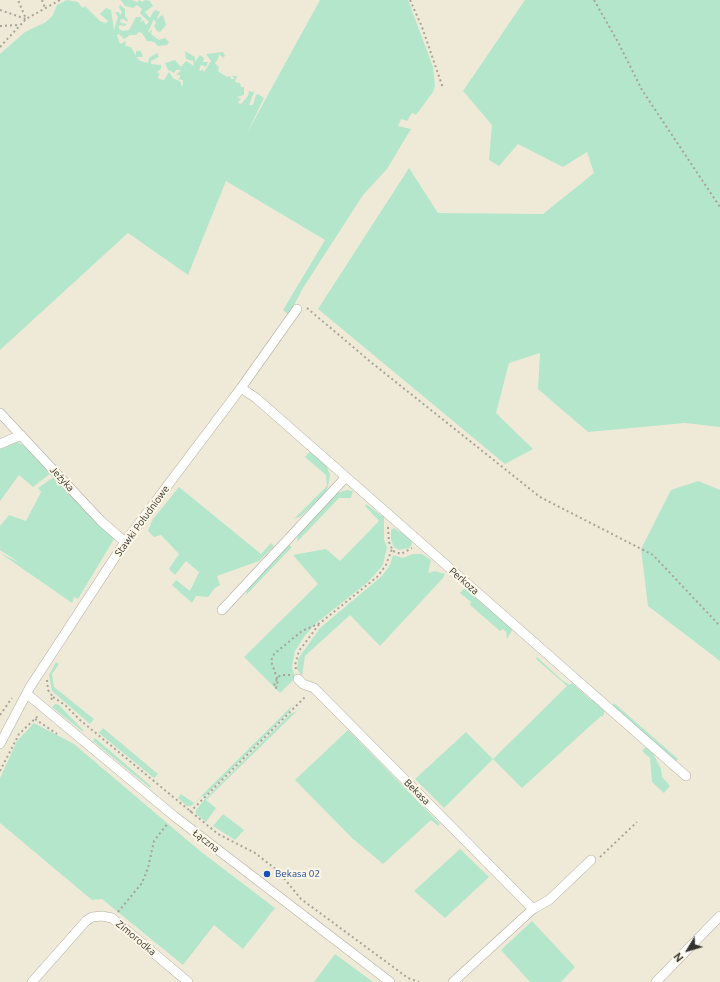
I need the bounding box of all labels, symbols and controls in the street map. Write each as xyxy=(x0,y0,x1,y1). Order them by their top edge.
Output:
street label: Jeżyka xyxy=(47,464,77,494)
street label: Stawki Południowe xyxy=(112,483,172,559)
street label: Perkoza xyxy=(447,565,481,597)
street label: Bekasa xyxy=(402,777,432,807)
street label: Łączna xyxy=(190,827,222,855)
place label: Bekasa 02 xyxy=(275,868,320,880)
marker: Bekasa 02 xyxy=(262,869,272,879)
street label: Zimorodka xyxy=(114,918,158,958)
north arrow xyxy=(668,930,708,970)
text: N xyxy=(671,950,686,964)

